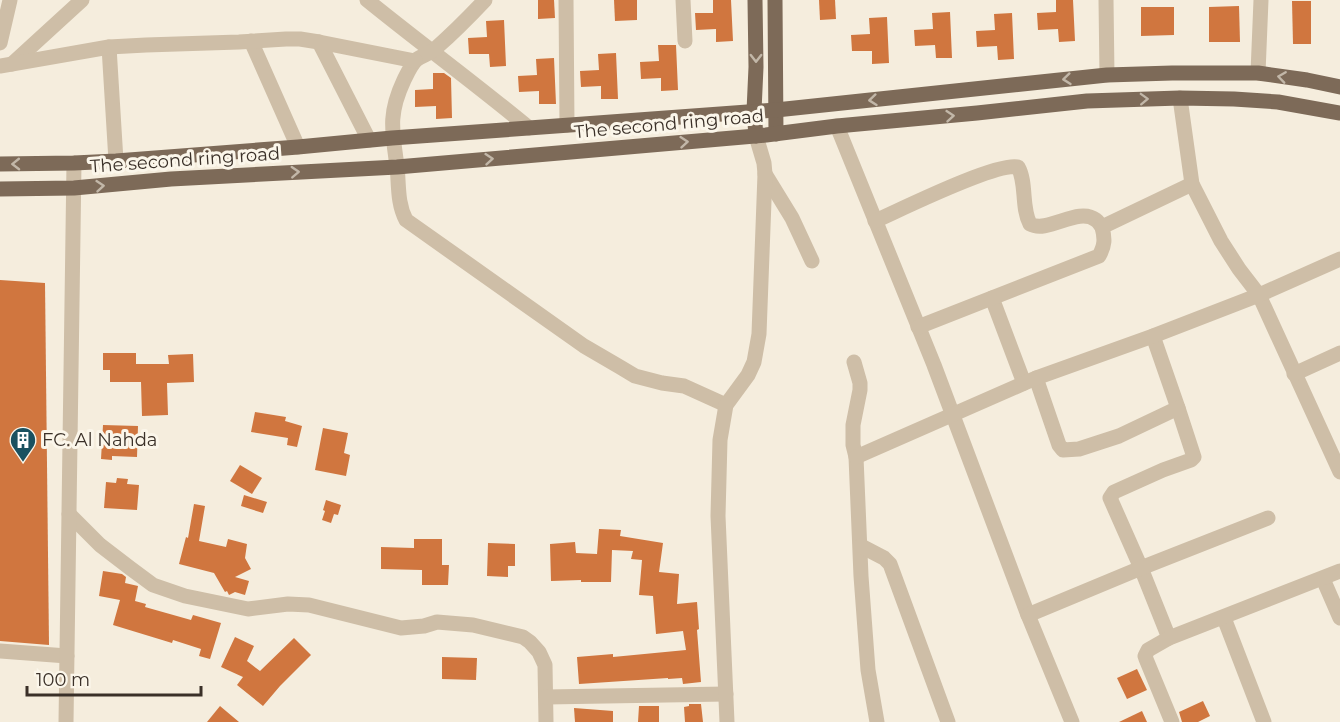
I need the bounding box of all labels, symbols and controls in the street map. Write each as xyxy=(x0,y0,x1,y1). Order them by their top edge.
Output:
one-way arrow xyxy=(750,54,762,63)
one-way arrow xyxy=(1278,71,1287,83)
one-way arrow xyxy=(1062,72,1071,85)
one-way arrow xyxy=(869,93,878,106)
one-way arrow xyxy=(1139,93,1148,105)
street label: The second ring road xyxy=(573,105,765,143)
one-way arrow xyxy=(945,110,954,123)
one-way arrow xyxy=(679,136,688,149)
street label: The second ring road xyxy=(89,142,281,178)
one-way arrow xyxy=(485,153,494,166)
one-way arrow xyxy=(12,158,21,170)
one-way arrow xyxy=(290,165,299,178)
one-way arrow xyxy=(96,180,105,193)
building icon: FC. Al Nahda xyxy=(8,425,38,463)
place label: FC. Al Nahda xyxy=(42,429,158,451)
scale bar xyxy=(27,659,201,697)
text: 100 m xyxy=(36,669,90,691)

